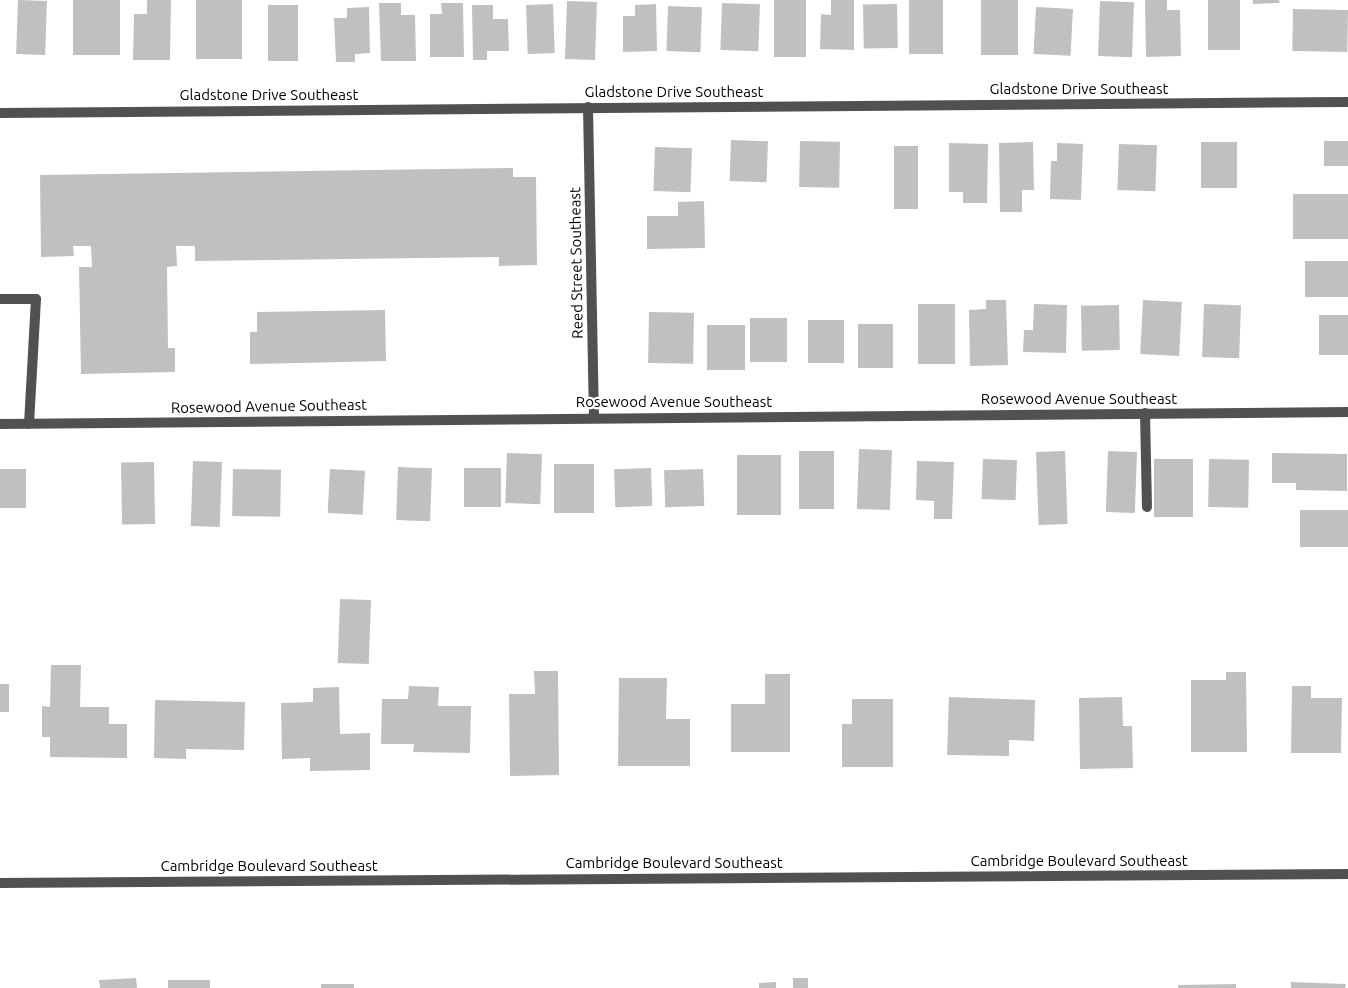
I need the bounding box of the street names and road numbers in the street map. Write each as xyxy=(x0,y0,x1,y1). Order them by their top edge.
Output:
street label: Gladstone Drive Southeast xyxy=(990,80,1168,98)
street label: Gladstone Drive Southeast xyxy=(585,83,763,101)
street label: Gladstone Drive Southeast xyxy=(180,86,358,104)
street label: Reed Street Southeast xyxy=(566,187,586,339)
street label: Rosewood Avenue Southeast xyxy=(981,390,1177,408)
street label: Rosewood Avenue Southeast xyxy=(576,393,772,411)
street label: Rosewood Avenue Southeast xyxy=(171,395,367,417)
street label: Cambridge Boulevard Southeast xyxy=(970,852,1188,870)
street label: Cambridge Boulevard Southeast xyxy=(565,854,783,872)
street label: Cambridge Boulevard Southeast xyxy=(160,857,378,875)

